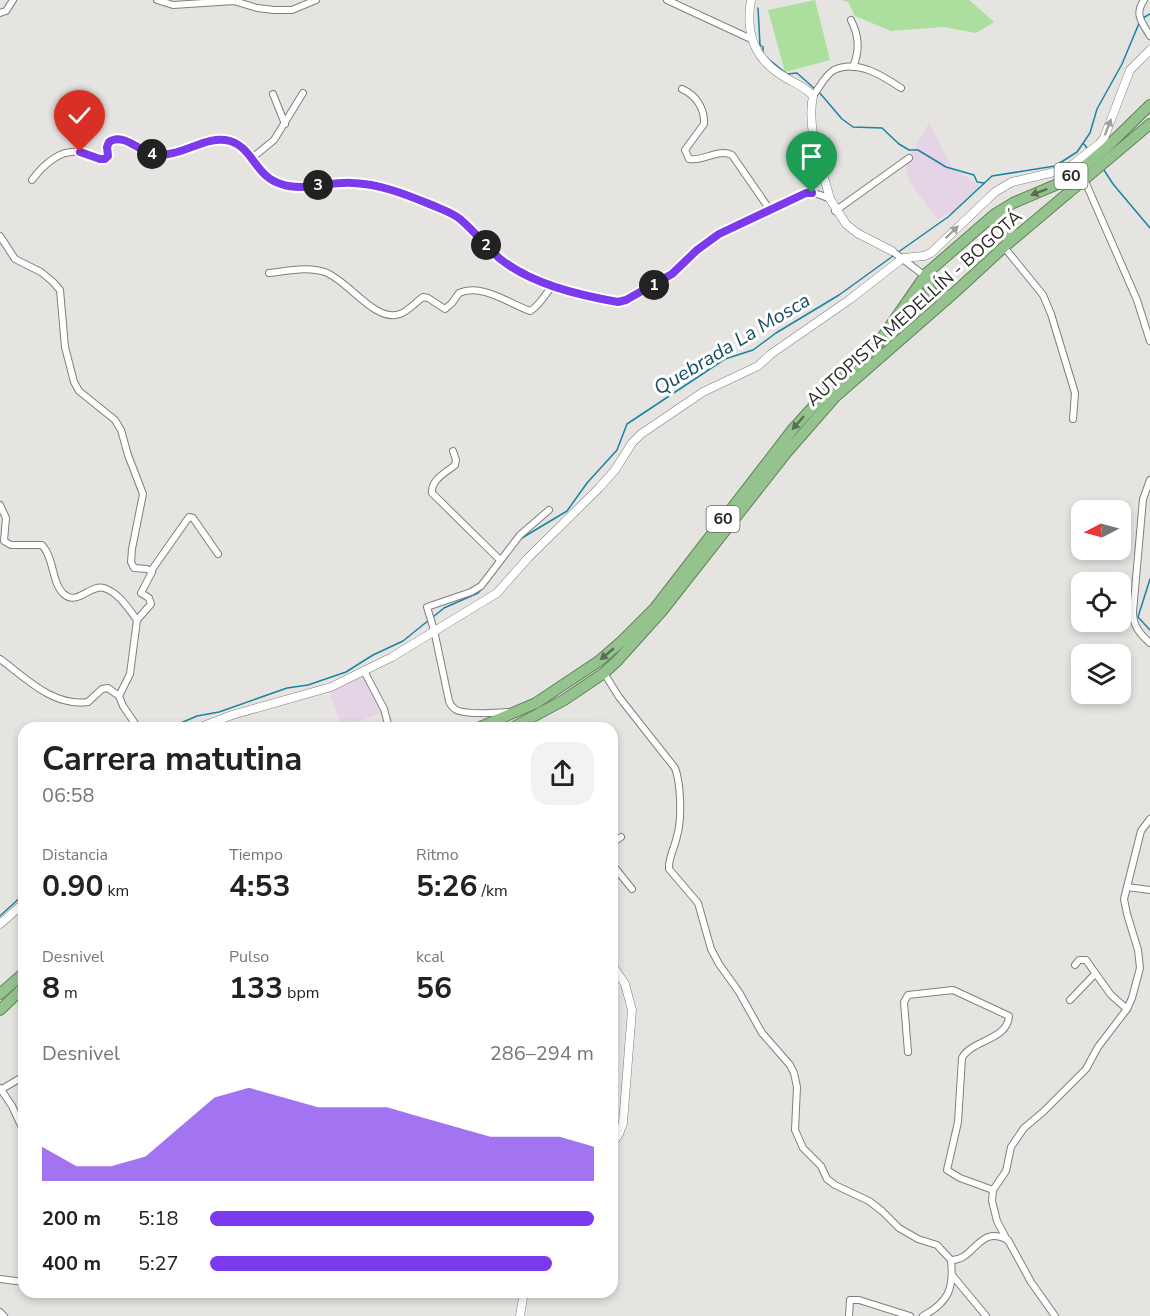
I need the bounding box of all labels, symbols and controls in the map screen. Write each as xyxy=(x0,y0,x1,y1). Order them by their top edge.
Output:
pin xyxy=(54,90,105,152)
icon: check xyxy=(63,99,96,132)
one-way arrow xyxy=(1104,118,1114,136)
pin xyxy=(786,131,837,193)
pin: 4 xyxy=(137,139,167,169)
icon: arrive xyxy=(795,140,828,173)
text: 4 xyxy=(147,143,157,165)
road number: 60 xyxy=(1054,163,1088,189)
pin: 3 xyxy=(303,170,333,200)
text: 3 xyxy=(313,174,323,196)
one-way arrow xyxy=(1030,188,1048,197)
street label: AUTOPISTA MEDELLÍN - BOGOTÁ xyxy=(801,204,1027,412)
one-way arrow xyxy=(945,225,960,239)
pin: 2 xyxy=(471,230,501,260)
text: 2 xyxy=(481,234,491,256)
pin: 1 xyxy=(639,270,669,300)
text: 1 xyxy=(649,274,659,296)
water label: Quebrada La Mosca xyxy=(649,287,815,401)
one-way arrow xyxy=(792,415,805,431)
north arrow xyxy=(1071,500,1131,560)
map controls xyxy=(1071,500,1131,704)
road number: 60 xyxy=(706,506,740,532)
button: locate xyxy=(1071,572,1131,632)
button: layers xyxy=(1071,644,1131,704)
one-way arrow xyxy=(600,647,615,660)
text: Carrera matutina xyxy=(42,737,302,782)
button: share xyxy=(531,742,594,805)
text: 06:58 xyxy=(42,782,95,809)
text: Distancia xyxy=(42,844,108,866)
text: Tiempo xyxy=(229,844,283,866)
text: Ritmo xyxy=(416,844,459,866)
text: 0.90 xyxy=(42,866,103,907)
text: 4:53 xyxy=(229,866,290,907)
text: 5:26 xyxy=(416,866,477,907)
text: km xyxy=(103,880,129,902)
text: /km xyxy=(477,880,508,902)
text: Desnivel xyxy=(42,946,104,968)
text: Pulso xyxy=(229,946,269,968)
text: kcal xyxy=(416,946,444,968)
text: 8 xyxy=(42,968,60,1009)
text: 133 xyxy=(229,968,283,1009)
text: 56 xyxy=(416,968,452,1009)
text: m xyxy=(60,982,78,1004)
text: bpm xyxy=(283,982,319,1004)
text: Desnivel xyxy=(42,1040,120,1067)
text: 286–294 m xyxy=(490,1040,594,1067)
text: 200 m xyxy=(42,1205,101,1232)
text: 5:18 xyxy=(138,1205,179,1232)
text: 400 m xyxy=(42,1250,101,1277)
text: 5:27 xyxy=(138,1250,179,1277)

